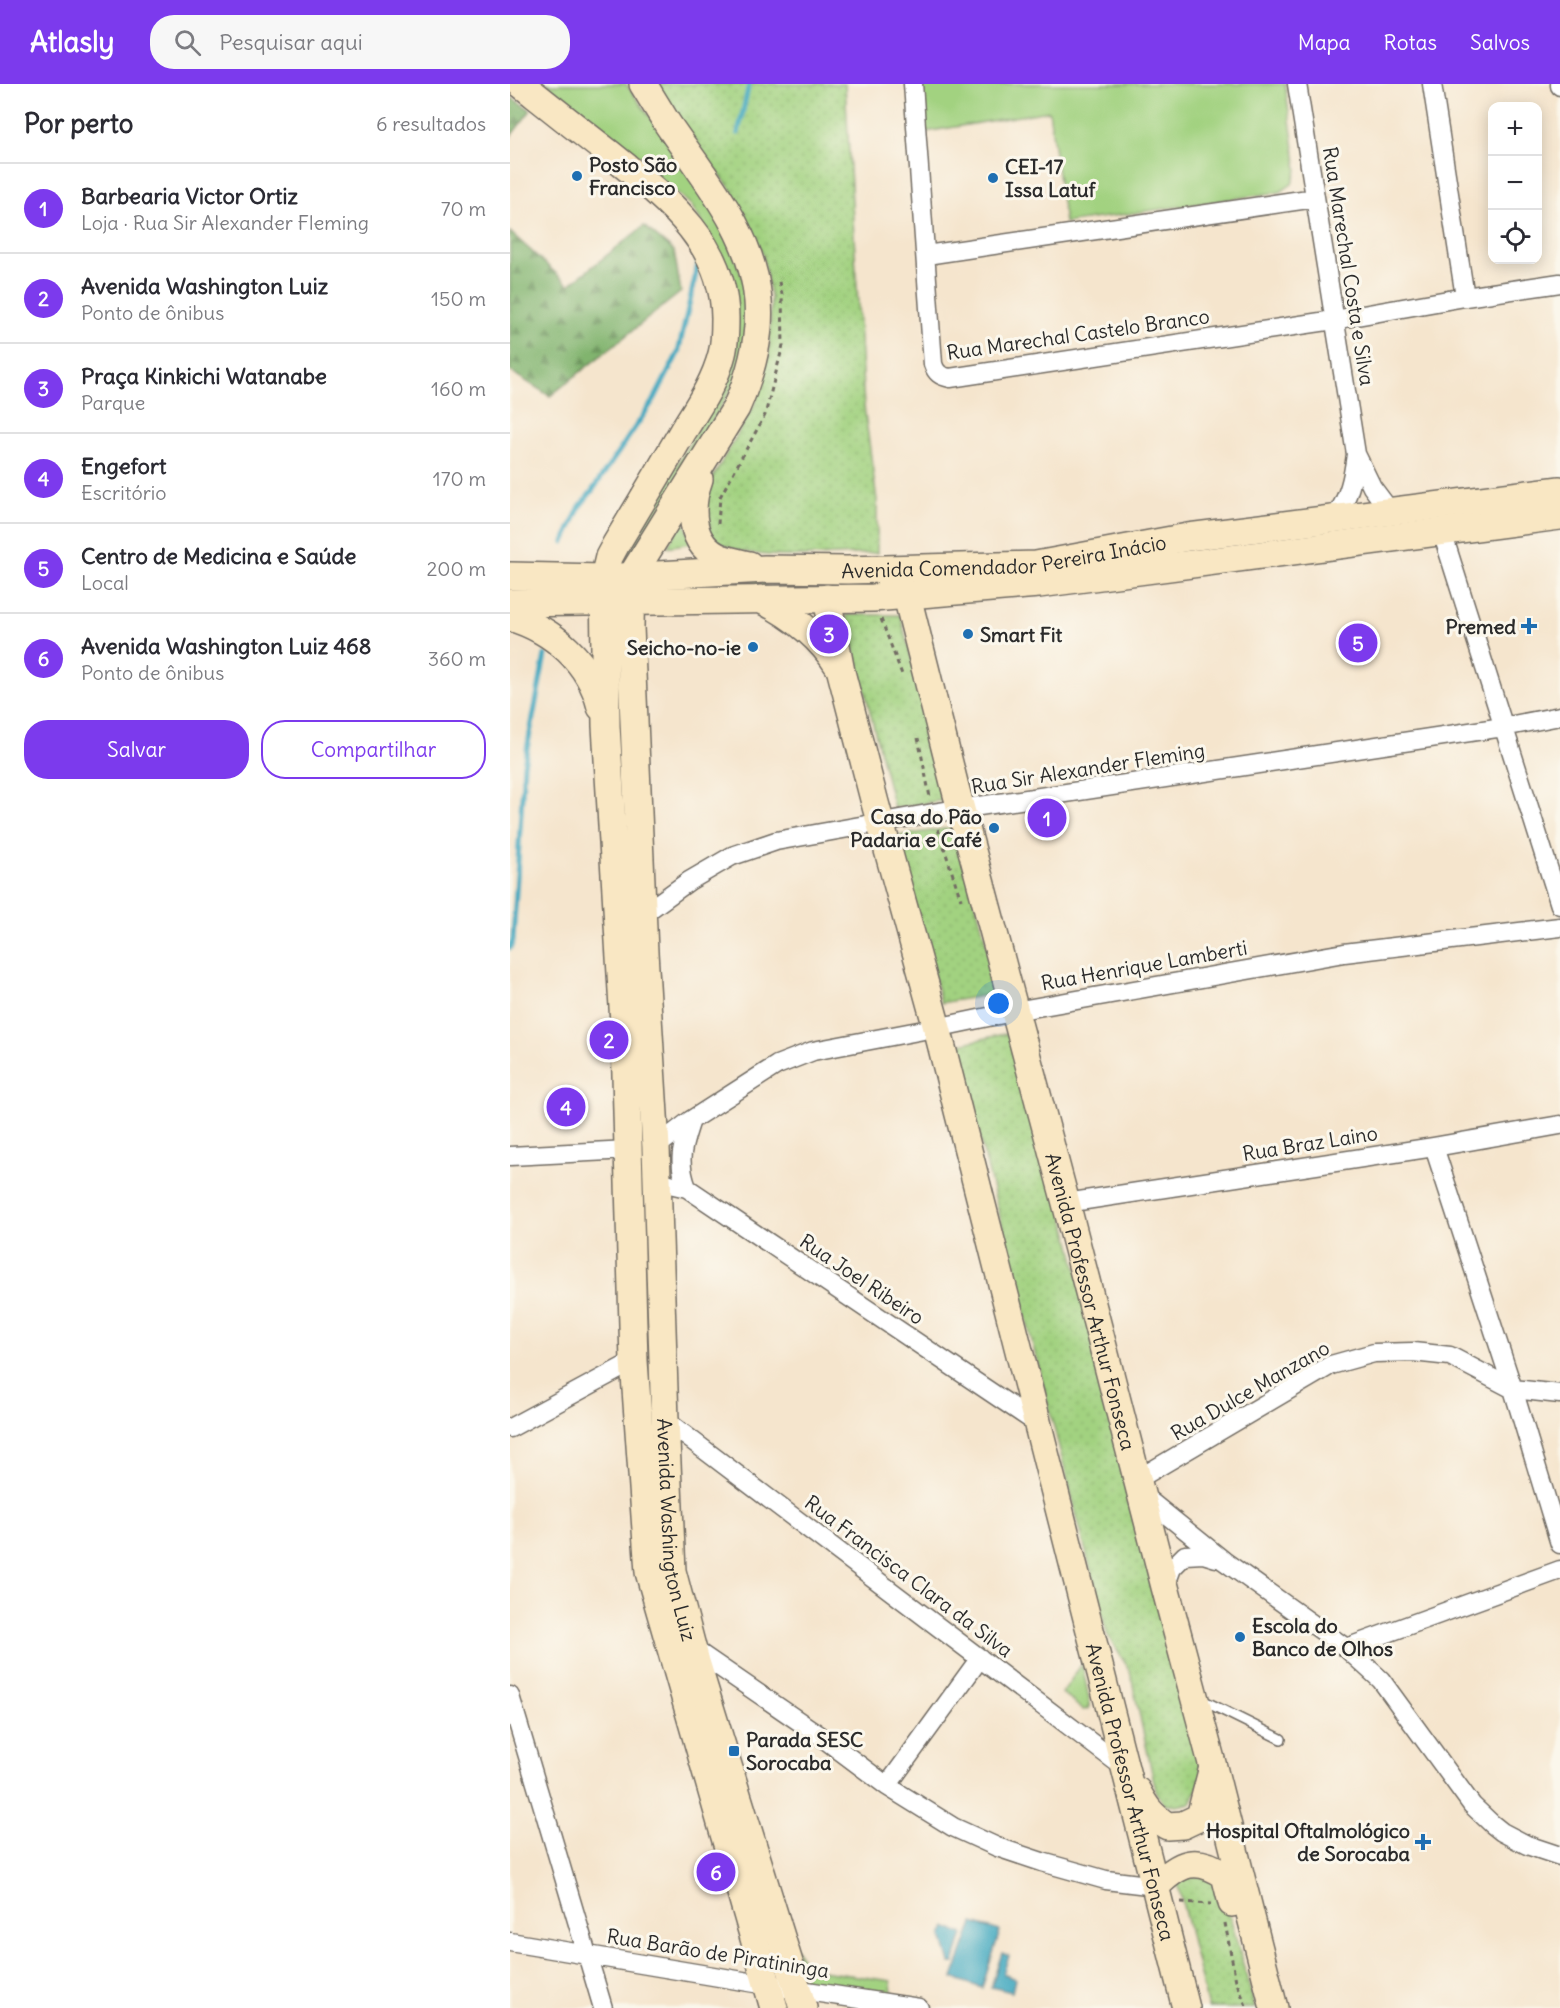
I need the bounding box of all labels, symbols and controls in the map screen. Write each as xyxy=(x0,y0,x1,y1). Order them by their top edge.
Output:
search box xyxy=(150,15,570,69)
text: Atlasly xyxy=(30,24,114,60)
icon: search xyxy=(171,26,204,59)
text: Pesquisar aqui xyxy=(219,28,363,56)
text: Mapa xyxy=(1298,29,1351,56)
text: Rotas xyxy=(1384,29,1437,56)
text: Salvos xyxy=(1470,29,1530,56)
map controls xyxy=(1488,102,1542,264)
button: + xyxy=(1488,102,1542,156)
text: Por perto xyxy=(24,107,133,140)
text: 6 resultados xyxy=(376,111,486,136)
street label: Rua Marechal Costa e Silva xyxy=(1318,145,1380,387)
place label: Posto São Francisco xyxy=(589,152,677,200)
place label: CEI-17 Issa Latuf xyxy=(1005,154,1097,202)
button: − xyxy=(1488,156,1542,210)
marker: Posto São Francisco xyxy=(570,169,584,183)
marker: CEI-17 Issa Latuf xyxy=(986,171,1000,185)
text: Barbearia Victor Ortiz xyxy=(81,182,298,210)
text: 1 xyxy=(40,196,47,221)
text: 70 m xyxy=(441,196,486,221)
text: Loja · Rua Sir Alexander Fleming xyxy=(81,210,369,235)
button: locate xyxy=(1488,210,1542,264)
text: Avenida Washington Luiz xyxy=(81,272,328,300)
text: 2 xyxy=(38,286,49,311)
text: 150 m xyxy=(431,286,486,311)
text: Ponto de ônibus xyxy=(81,300,224,325)
street label: Rua Marechal Castelo Branco xyxy=(945,303,1211,365)
text: Praça Kinkichi Watanabe xyxy=(81,362,327,390)
text: 3 xyxy=(38,376,49,401)
text: 160 m xyxy=(431,376,486,401)
text: Parque xyxy=(81,390,145,415)
text: Engefort xyxy=(81,452,166,480)
text: 4 xyxy=(38,466,49,491)
text: 170 m xyxy=(433,466,486,491)
text: Escritório xyxy=(81,480,167,505)
street label: Avenida Comendador Pereira Inácio xyxy=(841,529,1168,583)
text: Centro de Medicina e Saúde xyxy=(81,542,356,570)
text: 5 xyxy=(38,556,49,581)
text: 200 m xyxy=(426,556,486,581)
text: Local xyxy=(81,570,129,595)
pin: 3 xyxy=(810,612,848,656)
place label: Premed xyxy=(1446,614,1516,639)
marker: Premed xyxy=(1520,617,1538,635)
pin: 5 xyxy=(1338,620,1378,666)
place label: Smart Fit xyxy=(980,622,1063,647)
marker: Smart Fit xyxy=(961,627,975,641)
text: Avenida Washington Luiz 468 xyxy=(81,632,371,660)
place label: Seicho-no-ie xyxy=(627,635,741,660)
marker: Seicho-no-ie xyxy=(746,640,760,654)
text: 6 xyxy=(38,646,49,671)
text: 360 m xyxy=(428,646,486,671)
text: Ponto de ônibus xyxy=(81,660,224,685)
button: Salvar xyxy=(24,720,249,779)
button: Compartilhar xyxy=(261,720,486,779)
street label: Rua Sir Alexander Fleming xyxy=(969,737,1207,799)
pin: 1 xyxy=(1028,796,1066,840)
place label: Casa do Pão Padaria e Café xyxy=(850,804,982,852)
marker: Casa do Pão Padaria e Café xyxy=(987,821,1001,835)
street label: Rua Henrique Lamberti xyxy=(1039,935,1249,995)
your location xyxy=(984,989,1013,1018)
pin: 2 xyxy=(590,1018,628,1062)
pin: 4 xyxy=(546,1084,586,1130)
street label: Rua Braz Laino xyxy=(1241,1120,1379,1166)
street label: Avenida Professor Arthur Fonseca xyxy=(1041,1150,1142,1453)
street label: Rua Joel Ribeiro xyxy=(795,1228,929,1330)
street label: Rua Dulce Manzano xyxy=(1166,1334,1334,1446)
street label: Avenida Washington Luiz xyxy=(652,1418,702,1644)
street label: Rua Francisca Clara da Silva xyxy=(800,1490,1018,1662)
place label: Escola do Banco de Olhos xyxy=(1252,1613,1393,1661)
marker: Escola do Banco de Olhos xyxy=(1233,1630,1247,1644)
street label: Avenida Professor Arthur Fonseca xyxy=(1081,1640,1181,1943)
place label: Parada SESC Sorocaba xyxy=(746,1727,863,1775)
marker: Parada SESC Sorocaba xyxy=(727,1744,741,1758)
place label: Hospital Oftalmológico de Sorocaba xyxy=(1206,1818,1411,1866)
marker: Hospital Oftalmológico de Sorocaba xyxy=(1414,1833,1432,1851)
pin: 6 xyxy=(696,1850,736,1894)
street label: Rua Barão de Piratininga xyxy=(605,1923,831,1983)

